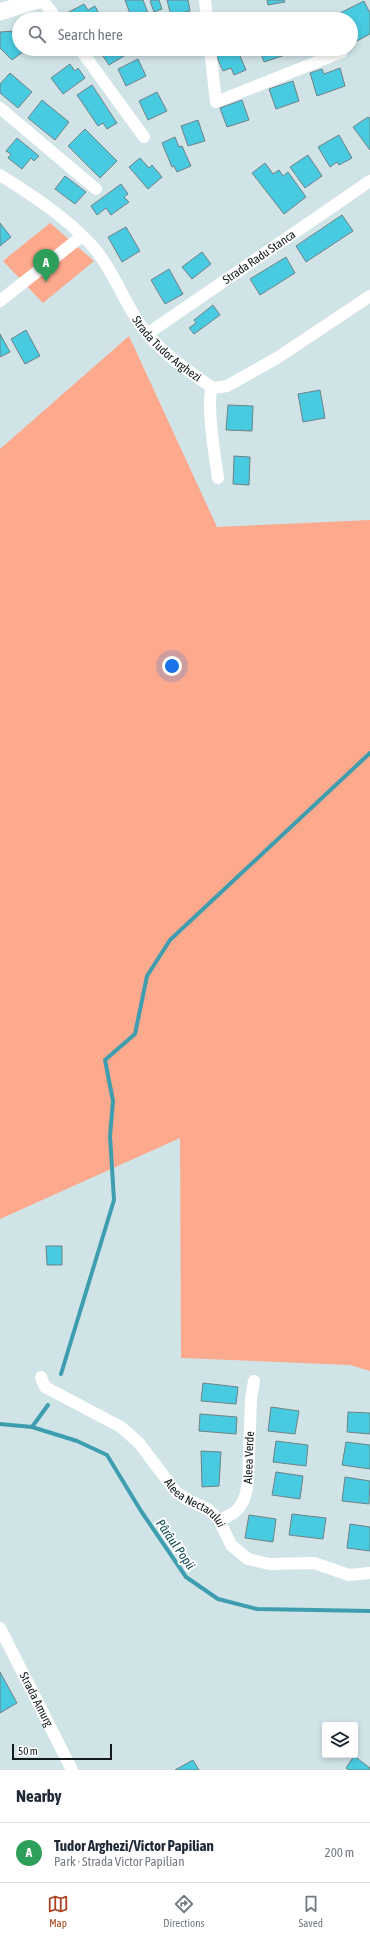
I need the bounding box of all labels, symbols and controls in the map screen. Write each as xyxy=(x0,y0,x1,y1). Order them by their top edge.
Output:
search box xyxy=(12,12,358,56)
icon: search xyxy=(26,23,48,45)
text: Search here xyxy=(58,26,123,43)
street label: Strada Radu Stanca xyxy=(220,227,298,287)
pin: A xyxy=(33,249,59,282)
street label: Strada Tudor Arghezi xyxy=(129,313,204,385)
your location xyxy=(162,656,182,676)
street label: Aleea Verde xyxy=(241,1431,257,1484)
street label: Aleea Nectarului xyxy=(161,1476,228,1529)
water label: Pârâul Popii xyxy=(153,1516,198,1572)
street label: Strada Amurg xyxy=(17,1670,56,1730)
map controls xyxy=(322,1722,358,1758)
button: layers xyxy=(322,1722,358,1758)
scale bar xyxy=(12,1742,112,1761)
text: 50 m xyxy=(18,1745,38,1757)
text: Nearby xyxy=(16,1786,62,1806)
text: Tudor Arghezi/Victor Papilian xyxy=(54,1837,214,1854)
text: A xyxy=(26,1845,32,1860)
text: 200 m xyxy=(325,1845,354,1860)
text: Park · Strada Victor Papilian xyxy=(54,1854,184,1869)
tab: Map xyxy=(47,1893,69,1929)
tab: Directions xyxy=(163,1893,204,1929)
tab: Saved xyxy=(299,1893,323,1929)

